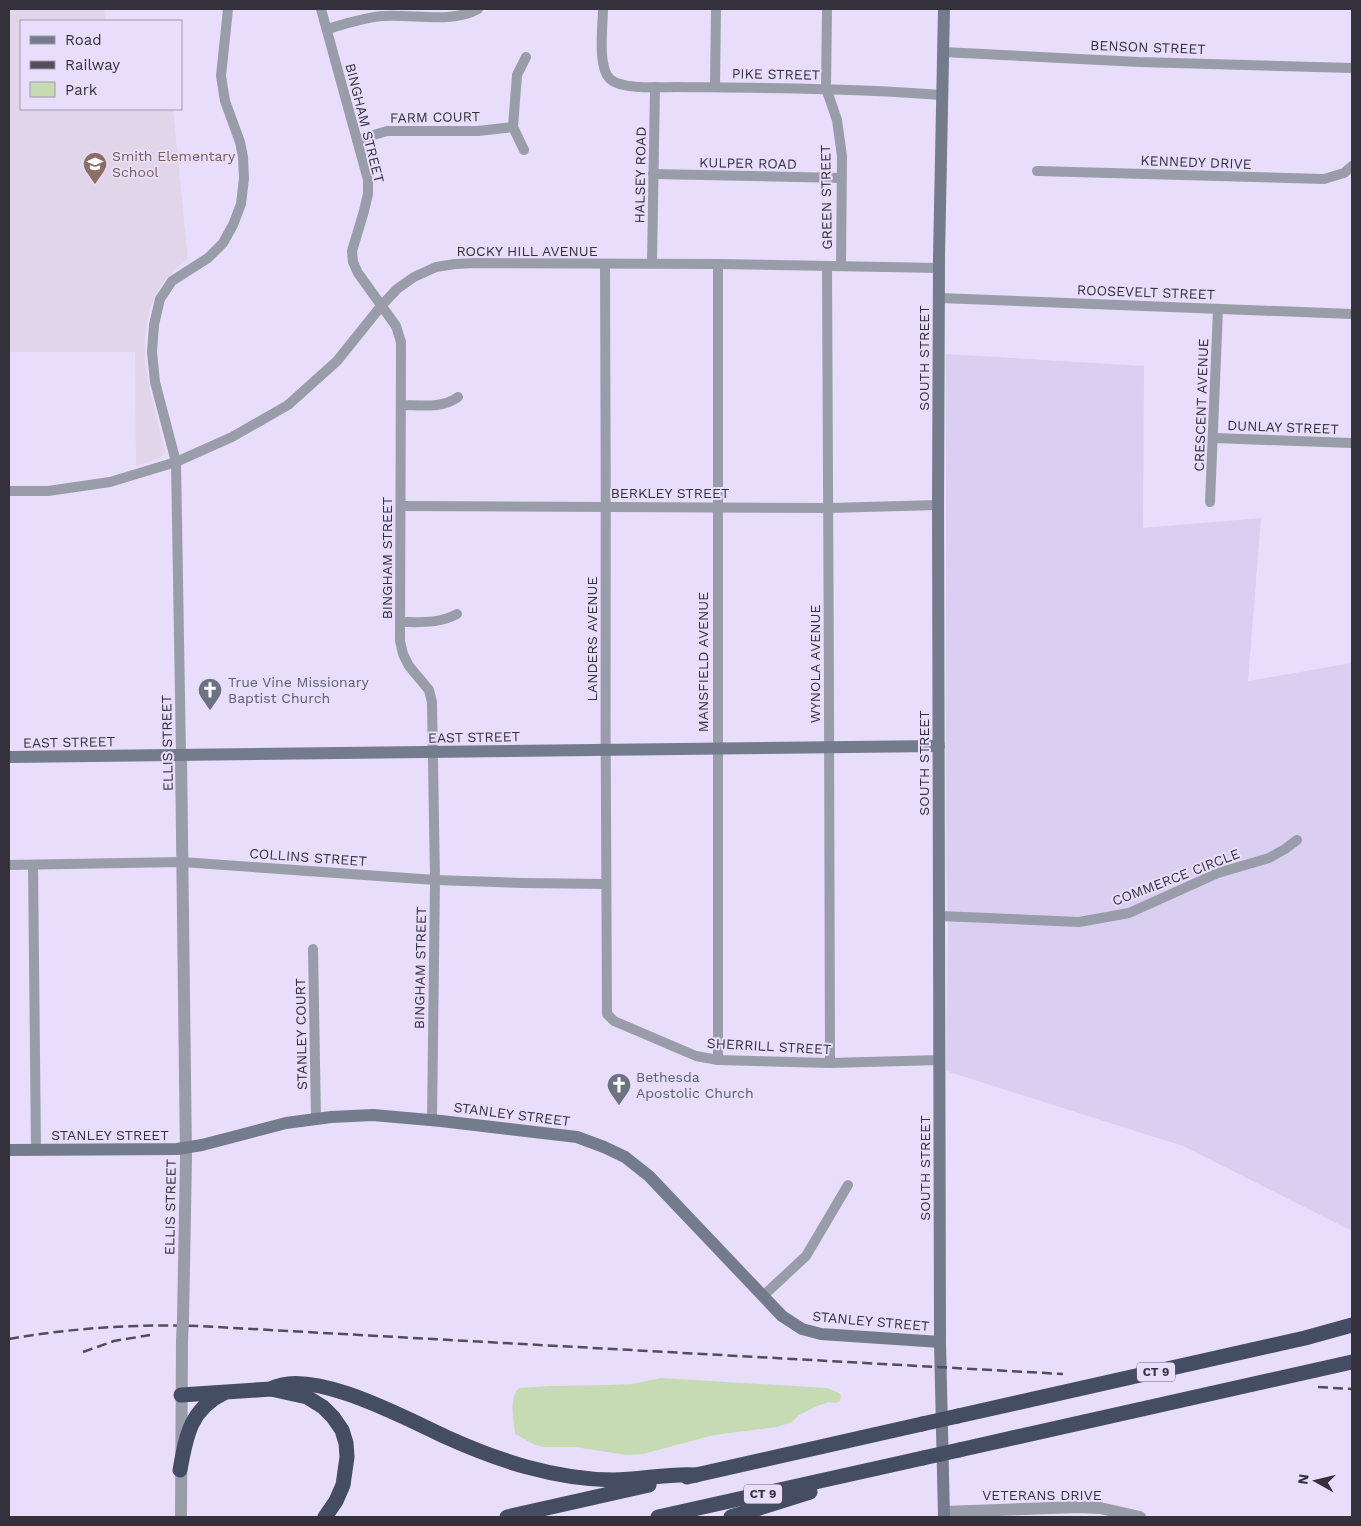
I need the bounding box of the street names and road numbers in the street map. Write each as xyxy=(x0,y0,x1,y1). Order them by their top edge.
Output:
street label: BENSON STREET xyxy=(1090,37,1207,57)
street label: BINGHAM STREET xyxy=(342,62,388,185)
street label: PIKE STREET xyxy=(732,65,821,83)
street label: FARM COURT xyxy=(390,108,481,126)
street label: HALSEY ROAD xyxy=(631,127,649,223)
street label: GREEN STREET xyxy=(817,144,835,250)
street label: KENNEDY DRIVE xyxy=(1140,152,1252,172)
street label: KULPER ROAD xyxy=(699,154,797,172)
street label: ROCKY HILL AVENUE xyxy=(456,243,598,259)
street label: ROOSEVELT STREET xyxy=(1077,282,1216,302)
street label: SOUTH STREET xyxy=(916,305,932,411)
street label: CRESCENT AVENUE xyxy=(1191,338,1211,472)
street label: DUNLAY STREET xyxy=(1227,417,1340,437)
street label: BERKLEY STREET xyxy=(611,485,730,501)
street label: BINGHAM STREET xyxy=(379,496,395,619)
street label: LANDERS AVENUE xyxy=(584,576,600,701)
street label: MANSFIELD AVENUE xyxy=(695,592,711,732)
street label: WYNOLA AVENUE xyxy=(807,605,823,723)
street label: ELLIS STREET xyxy=(158,694,176,791)
street label: SOUTH STREET xyxy=(916,710,932,816)
street label: EAST STREET xyxy=(428,728,521,746)
street label: EAST STREET xyxy=(23,733,116,751)
street label: COLLINS STREET xyxy=(249,845,368,869)
street label: COMMERCE CIRCLE xyxy=(1110,845,1242,909)
street label: BINGHAM STREET xyxy=(411,906,429,1029)
street label: STANLEY COURT xyxy=(292,977,310,1090)
street label: SHERRILL STREET xyxy=(706,1035,832,1057)
street label: STANLEY STREET xyxy=(453,1099,572,1129)
street label: SOUTH STREET xyxy=(917,1115,933,1221)
street label: STANLEY STREET xyxy=(51,1127,169,1143)
street label: ELLIS STREET xyxy=(161,1158,179,1255)
street label: STANLEY STREET xyxy=(812,1308,931,1334)
road number: CT 9 xyxy=(1137,1362,1175,1381)
road number: CT 9 xyxy=(744,1485,782,1504)
street label: VETERANS DRIVE xyxy=(982,1487,1102,1503)

